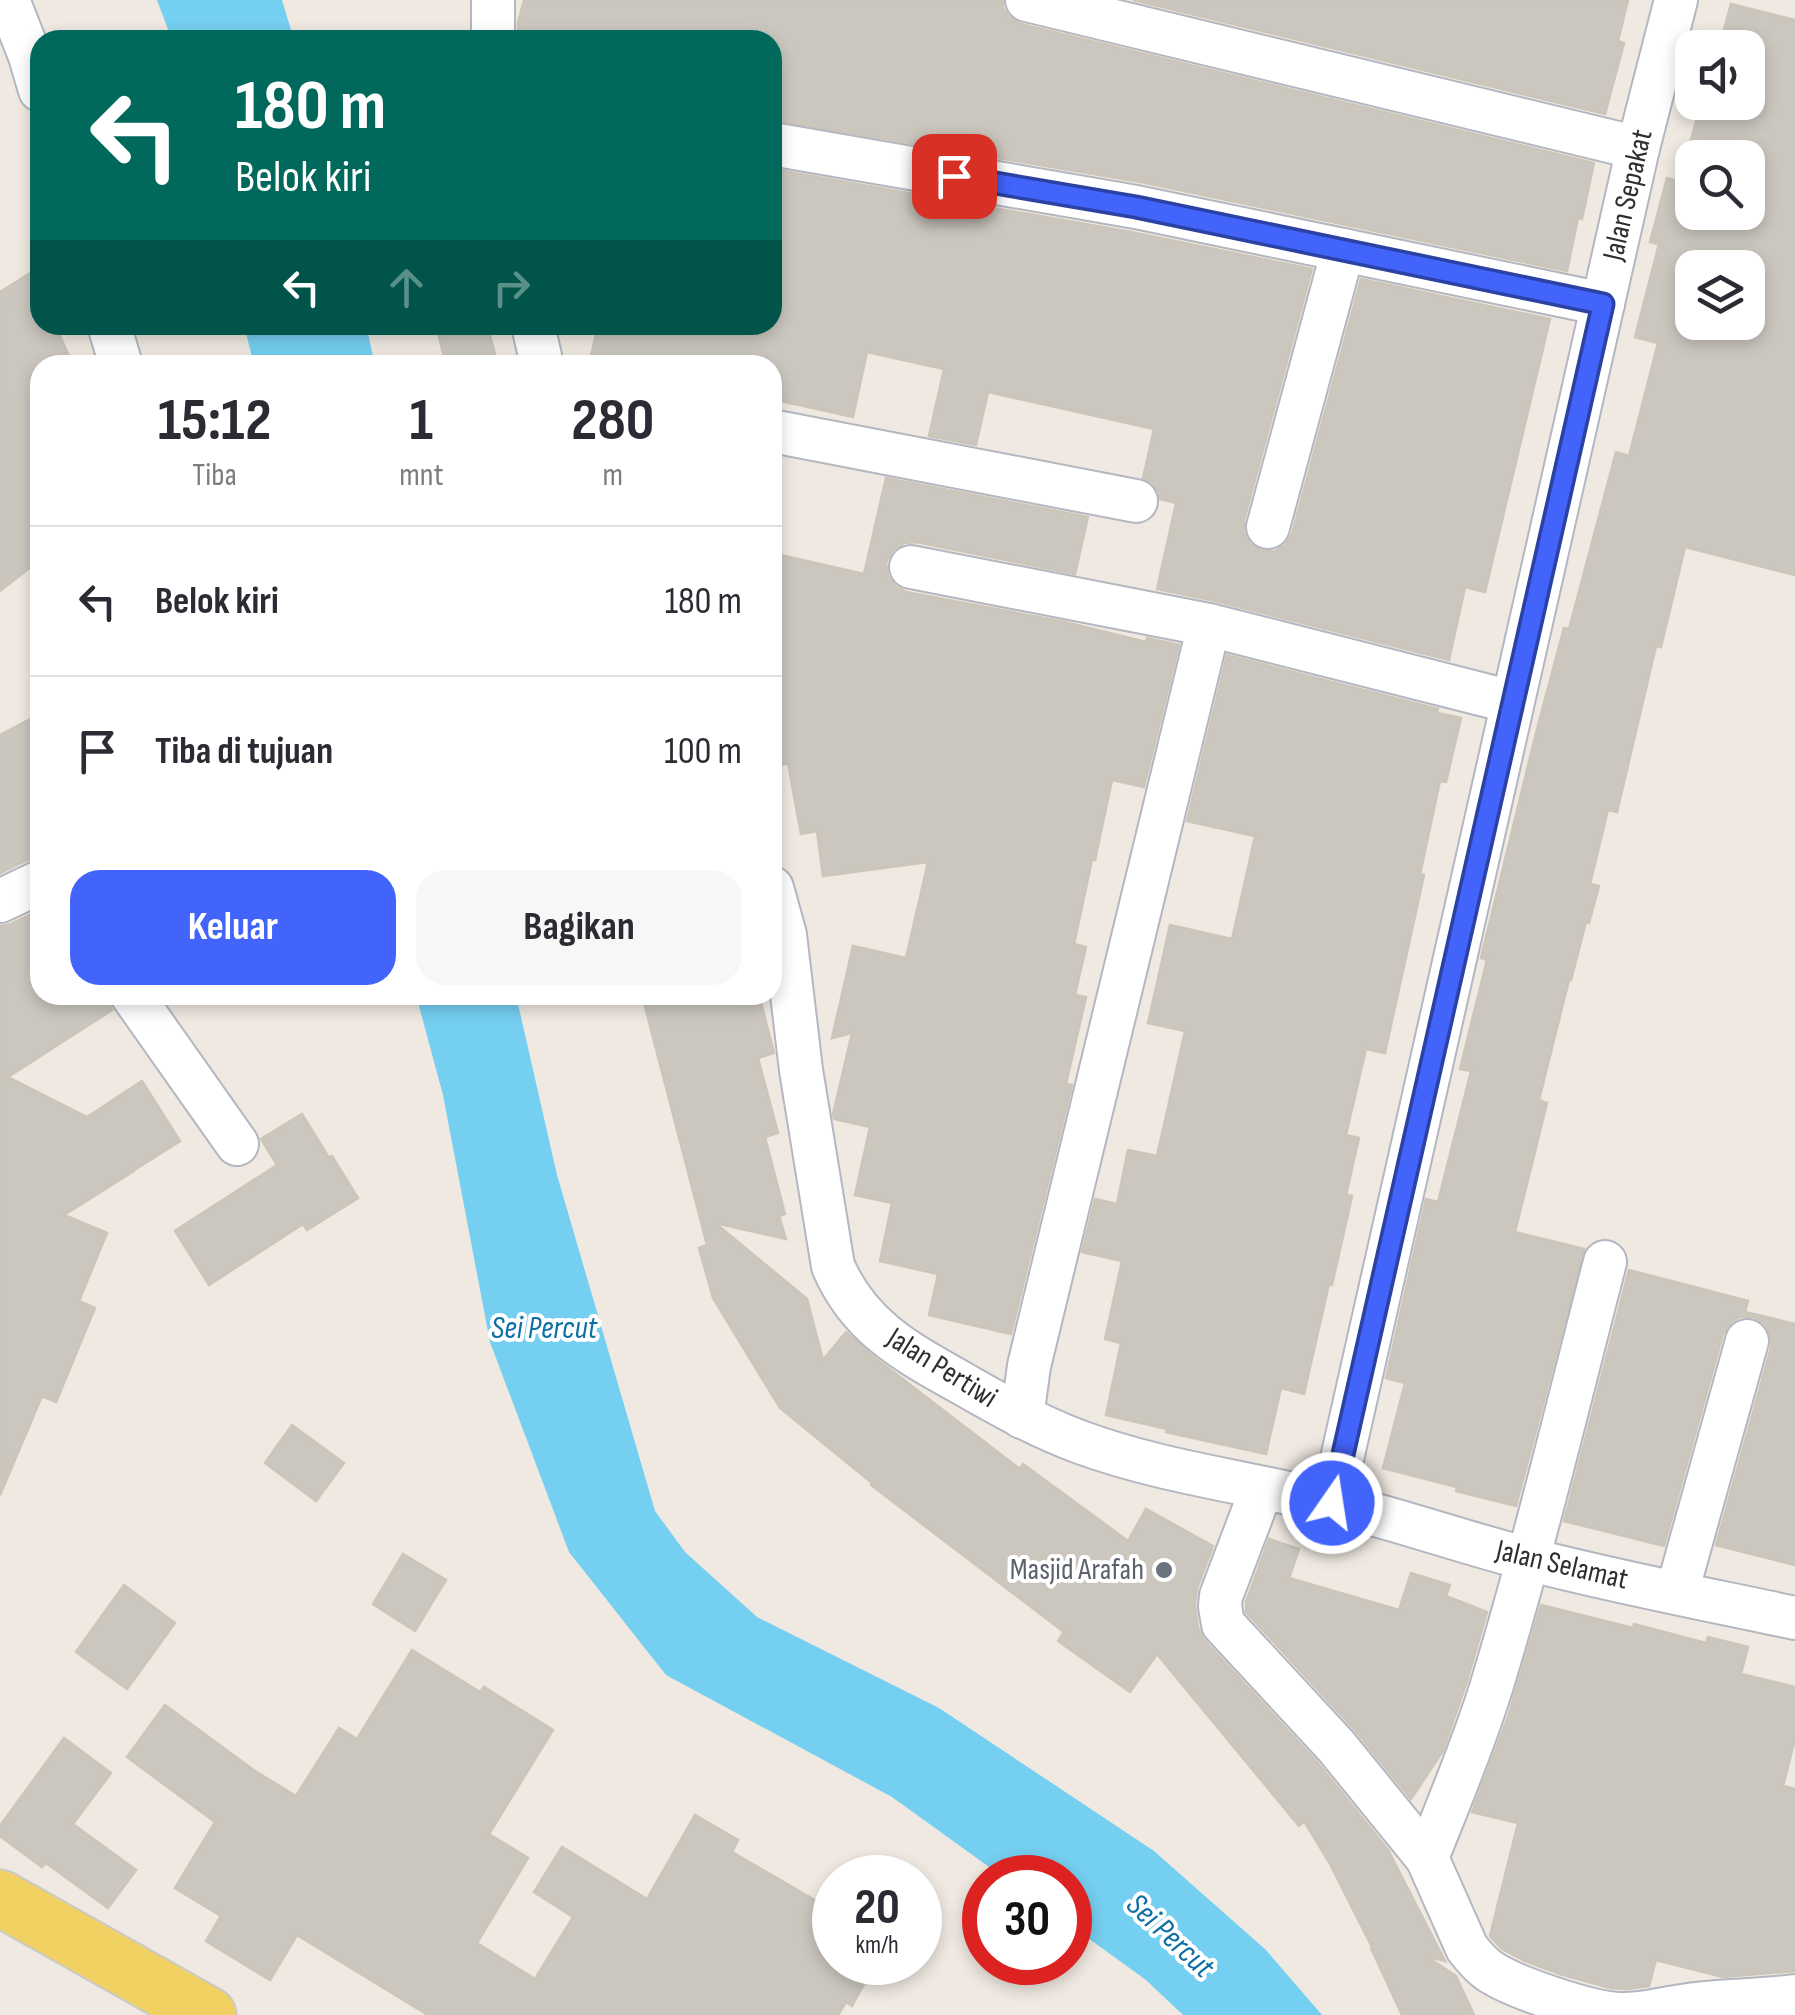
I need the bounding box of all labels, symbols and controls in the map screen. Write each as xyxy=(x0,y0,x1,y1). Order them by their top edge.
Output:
map controls xyxy=(1675,30,1765,340)
button: sound xyxy=(1675,30,1765,120)
text: 180 m xyxy=(235,65,386,149)
icon: left xyxy=(70,70,200,200)
street label: Jalan Sepakat xyxy=(1595,126,1661,265)
pin xyxy=(912,134,997,219)
button: search xyxy=(1675,140,1765,230)
icon: arrive xyxy=(927,149,982,204)
text: Belok kiri xyxy=(235,150,371,205)
button: layers xyxy=(1675,250,1765,340)
icon: left xyxy=(274,260,329,315)
icon: ahead xyxy=(379,260,434,315)
icon: right xyxy=(484,260,539,315)
text: 15:12 xyxy=(158,385,272,457)
text: 1 xyxy=(410,385,433,457)
text: 280 xyxy=(571,385,654,457)
text: Tiba xyxy=(192,456,237,495)
text: mnt xyxy=(399,456,443,495)
text: m xyxy=(602,456,623,495)
icon: left xyxy=(70,574,125,629)
text: Belok kiri xyxy=(155,579,279,624)
text: 180 m xyxy=(665,579,742,624)
icon: arrive xyxy=(70,724,125,779)
text: Tiba di tujuan xyxy=(155,729,333,774)
text: 100 m xyxy=(664,729,742,774)
button: Keluar xyxy=(70,870,396,985)
button: Bagikan xyxy=(416,870,742,985)
water label: Sei Percut xyxy=(491,1309,599,1348)
street label: Jalan Pertiwi xyxy=(879,1320,1004,1416)
position arrow xyxy=(1280,1451,1384,1555)
street label: Jalan Selamat xyxy=(1491,1532,1632,1598)
place label: Masjid Arafah xyxy=(1010,1552,1144,1588)
marker: Masjid Arafah xyxy=(1153,1559,1175,1581)
speed limit sign: 30 xyxy=(962,1855,1092,1985)
text: 20 xyxy=(854,1878,900,1938)
water label: Sei Percut xyxy=(1118,1886,1223,1987)
text: km/h xyxy=(855,1930,899,1961)

